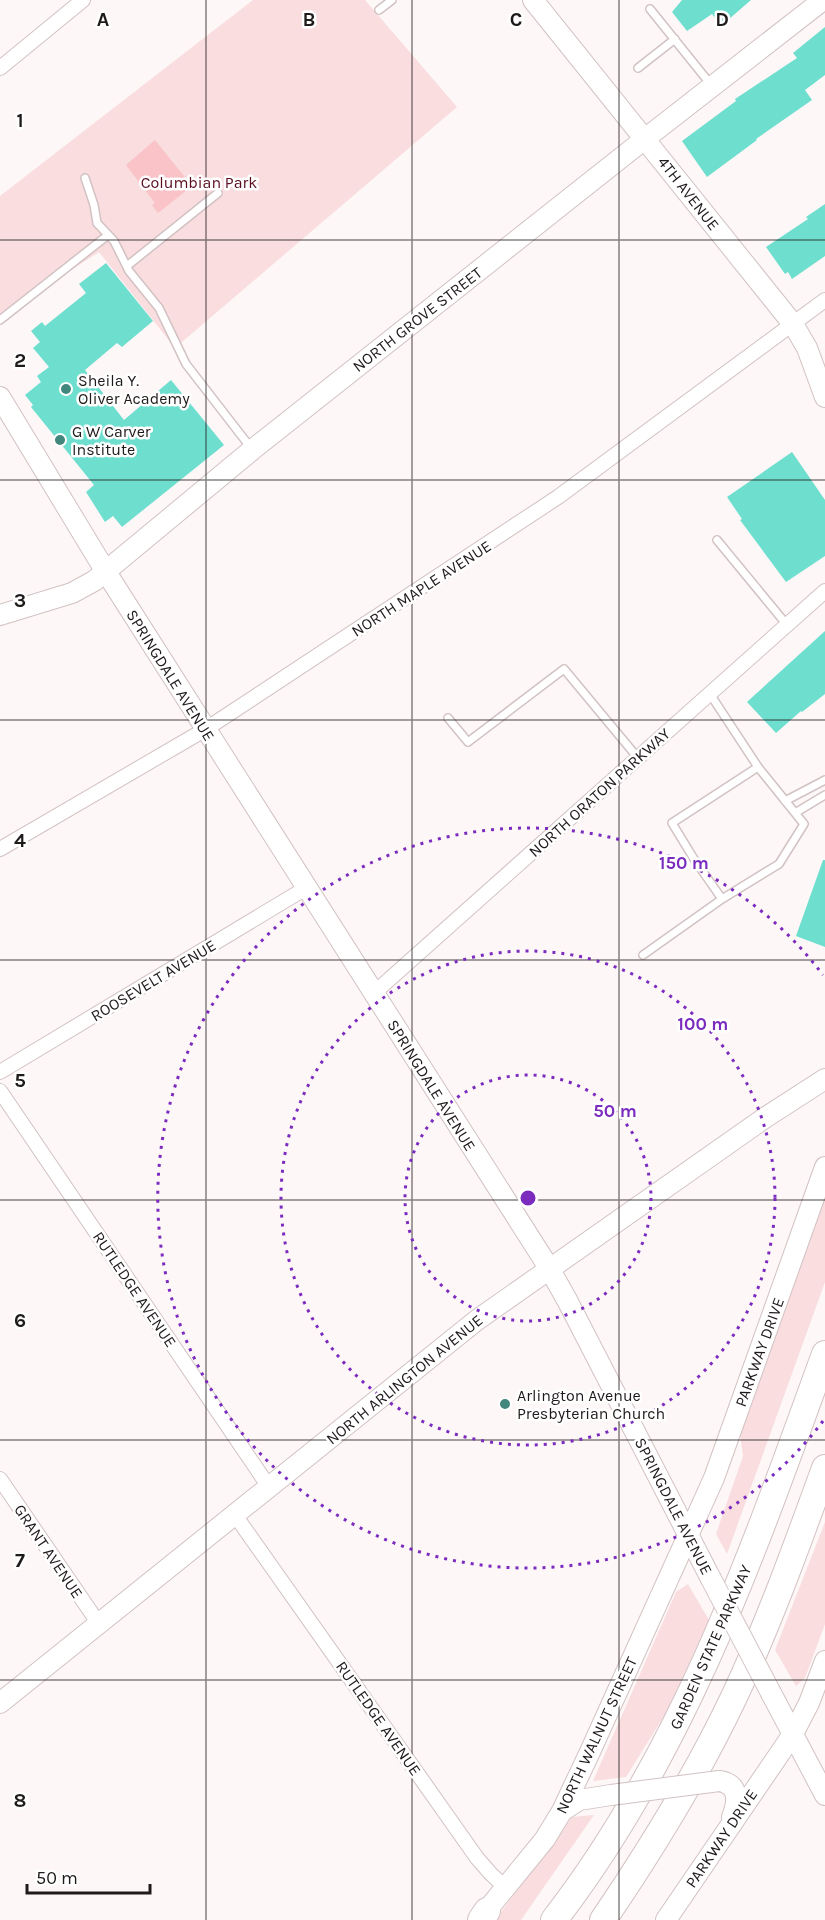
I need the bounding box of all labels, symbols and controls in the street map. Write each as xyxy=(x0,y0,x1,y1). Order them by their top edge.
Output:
text: A xyxy=(97,8,110,31)
text: B xyxy=(303,8,315,31)
text: C xyxy=(510,8,522,31)
text: D xyxy=(715,8,729,31)
text: 1 xyxy=(16,109,24,132)
street label: 4TH AVENUE xyxy=(654,153,723,234)
park label: Columbian Park xyxy=(141,173,257,192)
street label: NORTH GROVE STREET xyxy=(349,263,486,376)
text: 2 xyxy=(14,349,26,372)
place label: Sheila Y. Oliver Academy xyxy=(78,371,190,408)
marker: Sheila Y. Oliver Academy xyxy=(59,382,73,396)
place label: G W Carver Institute xyxy=(72,422,151,459)
marker: G W Carver Institute xyxy=(53,433,67,447)
street label: NORTH MAPLE AVENUE xyxy=(348,536,495,641)
text: 3 xyxy=(14,589,26,612)
street label: SPRINGDALE AVENUE xyxy=(122,606,219,744)
street label: NORTH ORATON PARKWAY xyxy=(525,724,674,861)
text: 4 xyxy=(14,829,26,852)
text: 150 m xyxy=(659,852,709,874)
street label: ROOSEVELT AVENUE xyxy=(87,936,219,1025)
text: 100 m xyxy=(678,1013,728,1035)
street label: SPRINGDALE AVENUE xyxy=(383,1016,480,1154)
text: 5 xyxy=(14,1069,26,1092)
text: 50 m xyxy=(593,1100,637,1122)
centre of rings xyxy=(518,1188,538,1208)
street label: RUTLEDGE AVENUE xyxy=(89,1228,180,1351)
street label: PARKWAY DRIVE xyxy=(731,1295,788,1409)
text: 6 xyxy=(14,1309,26,1332)
street label: NORTH ARLINGTON AVENUE xyxy=(322,1310,486,1448)
place label: Arlington Avenue Presbyterian Church xyxy=(517,1386,665,1423)
marker: Arlington Avenue Presbyterian Church xyxy=(498,1397,512,1411)
street label: SPRINGDALE AVENUE xyxy=(631,1435,716,1578)
street label: GRANT AVENUE xyxy=(10,1501,87,1602)
text: 7 xyxy=(15,1549,25,1572)
street label: GARDEN STATE PARKWAY xyxy=(666,1562,755,1732)
street label: NORTH WALNUT STREET xyxy=(552,1654,641,1817)
street label: RUTLEDGE AVENUE xyxy=(332,1657,425,1779)
street label: PARKWAY DRIVE xyxy=(681,1785,761,1891)
text: 8 xyxy=(14,1789,26,1812)
scale bar xyxy=(27,1857,150,1895)
text: 50 m xyxy=(36,1867,78,1889)

